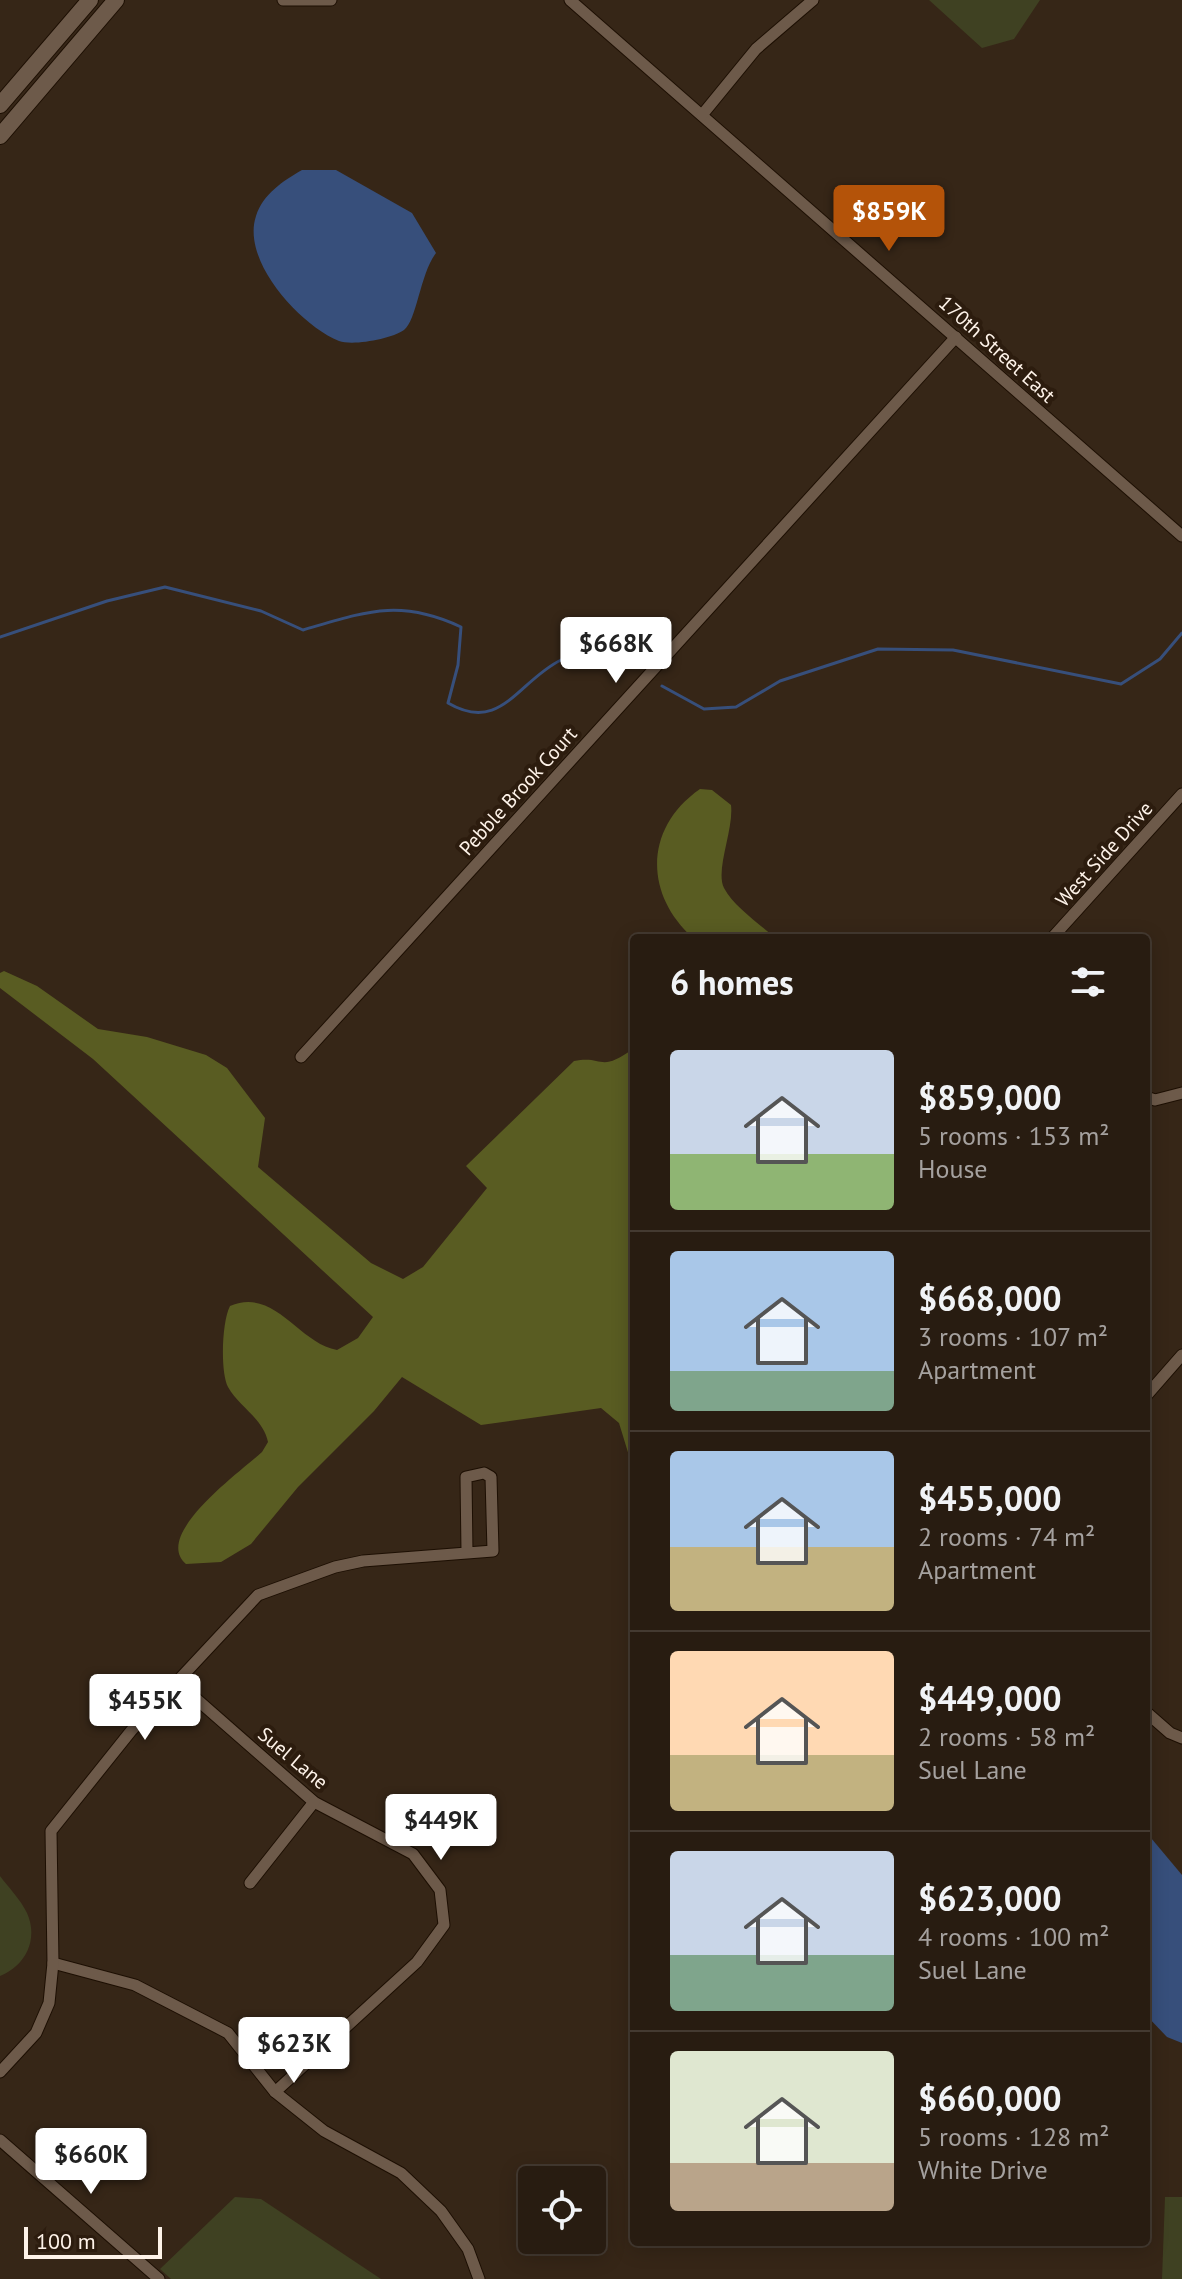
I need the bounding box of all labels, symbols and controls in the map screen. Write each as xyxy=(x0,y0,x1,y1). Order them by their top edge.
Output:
pin: $859K xyxy=(833,185,945,253)
text: $859K xyxy=(851,194,927,227)
street label: 170th Street East xyxy=(933,290,1061,408)
pin: $668K xyxy=(560,617,672,685)
text: $668K xyxy=(578,626,654,659)
street label: Pebble Brook Court xyxy=(453,721,583,861)
street label: West Side Drive xyxy=(1050,796,1158,912)
text: 6 homes xyxy=(670,960,794,1004)
icon: filters xyxy=(1066,960,1110,1004)
text: $859,000 xyxy=(918,1075,1062,1119)
icon: home xyxy=(734,1082,830,1178)
text: 5 rooms · 153 m² xyxy=(918,1119,1110,1152)
text: House xyxy=(918,1152,988,1185)
text: $668,000 xyxy=(918,1276,1062,1320)
icon: home xyxy=(734,1283,830,1379)
text: 3 rooms · 107 m² xyxy=(918,1320,1108,1353)
text: Apartment xyxy=(918,1353,1036,1386)
text: $455,000 xyxy=(918,1476,1062,1520)
icon: home xyxy=(734,1483,830,1579)
text: 2 rooms · 74 m² xyxy=(918,1520,1095,1553)
text: Apartment xyxy=(918,1553,1036,1586)
pin: $455K xyxy=(89,1674,201,1742)
text: $449,000 xyxy=(918,1676,1062,1720)
text: $455K xyxy=(107,1683,183,1716)
icon: home xyxy=(734,1683,830,1779)
text: 2 rooms · 58 m² xyxy=(918,1720,1095,1753)
street label: Suel Lane xyxy=(253,1721,333,1795)
text: Suel Lane xyxy=(918,1753,1027,1786)
pin: $449K xyxy=(385,1794,497,1862)
text: $449K xyxy=(403,1803,479,1836)
text: $623,000 xyxy=(918,1876,1062,1920)
icon: home xyxy=(734,1883,830,1979)
text: 4 rooms · 100 m² xyxy=(918,1920,1110,1953)
text: Suel Lane xyxy=(918,1953,1027,1986)
pin: $623K xyxy=(238,2017,350,2085)
text: $623K xyxy=(256,2026,332,2059)
text: $660,000 xyxy=(918,2076,1062,2120)
icon: home xyxy=(734,2083,830,2179)
text: 5 rooms · 128 m² xyxy=(918,2120,1110,2153)
pin: $660K xyxy=(35,2128,147,2196)
text: $660K xyxy=(53,2137,129,2170)
text: White Drive xyxy=(918,2153,1048,2186)
map controls xyxy=(518,2166,606,2254)
button: locate xyxy=(518,2166,606,2254)
scale bar xyxy=(24,2223,162,2259)
text: 100 m xyxy=(36,2227,96,2255)

